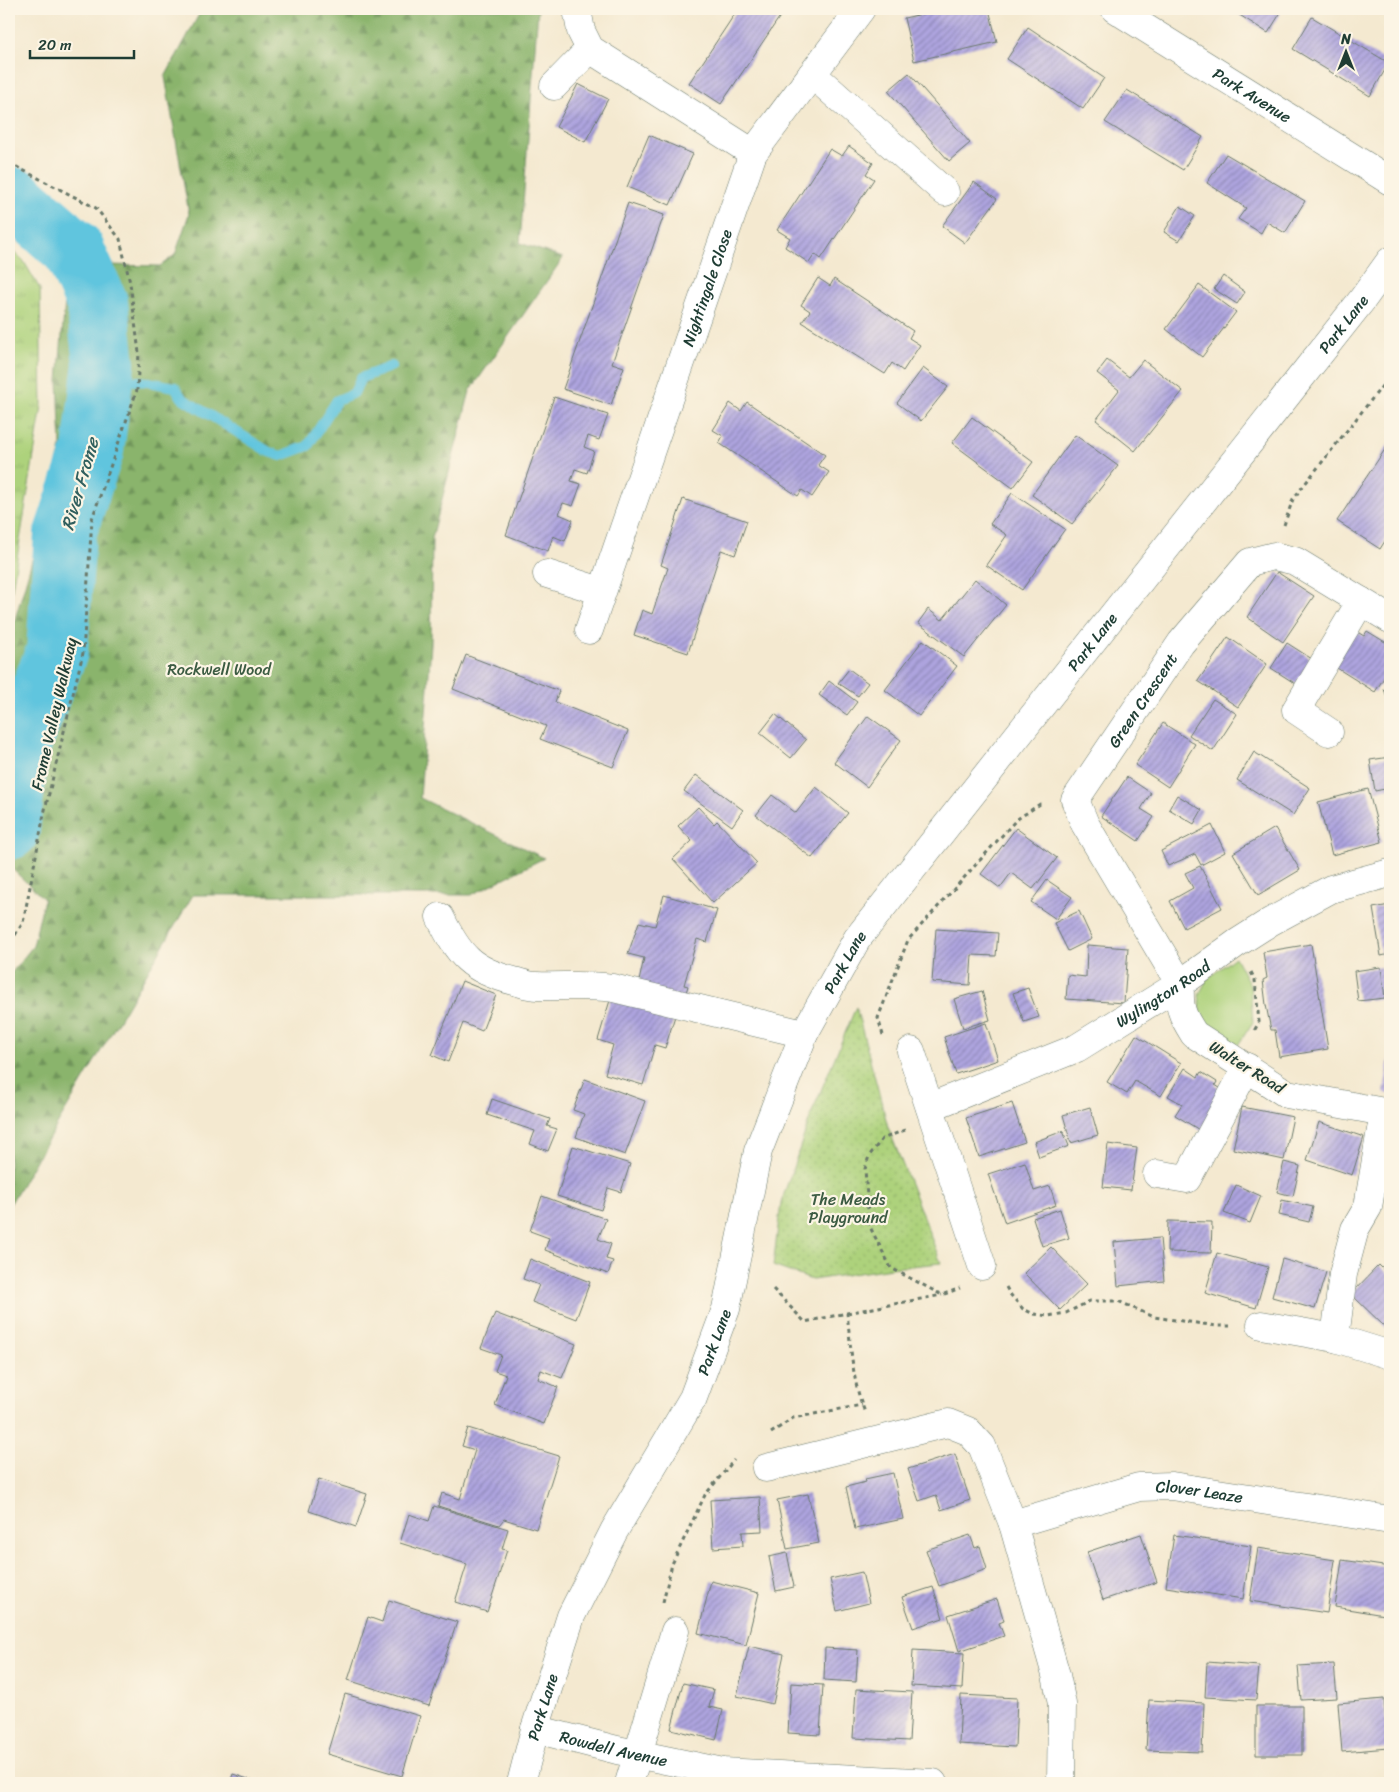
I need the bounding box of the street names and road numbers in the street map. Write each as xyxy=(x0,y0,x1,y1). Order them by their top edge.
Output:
street label: Park Avenue xyxy=(1207,59,1298,131)
street label: Nightingale Close xyxy=(673,225,740,350)
street label: Park Lane xyxy=(1310,288,1376,360)
street label: Park Lane xyxy=(1059,605,1125,678)
street label: Frome Valley Walkway xyxy=(22,634,86,793)
street label: Green Crescent xyxy=(1100,647,1185,754)
street label: Park Lane xyxy=(815,923,874,999)
street label: Wylington Road xyxy=(1110,951,1218,1035)
street label: Walter Road xyxy=(1203,1032,1292,1103)
street label: Park Lane xyxy=(688,1304,739,1379)
street label: Clover Leaze xyxy=(1155,1471,1245,1511)
street label: Park Lane xyxy=(518,1669,566,1744)
street label: Rowdell Avenue xyxy=(557,1721,670,1775)

